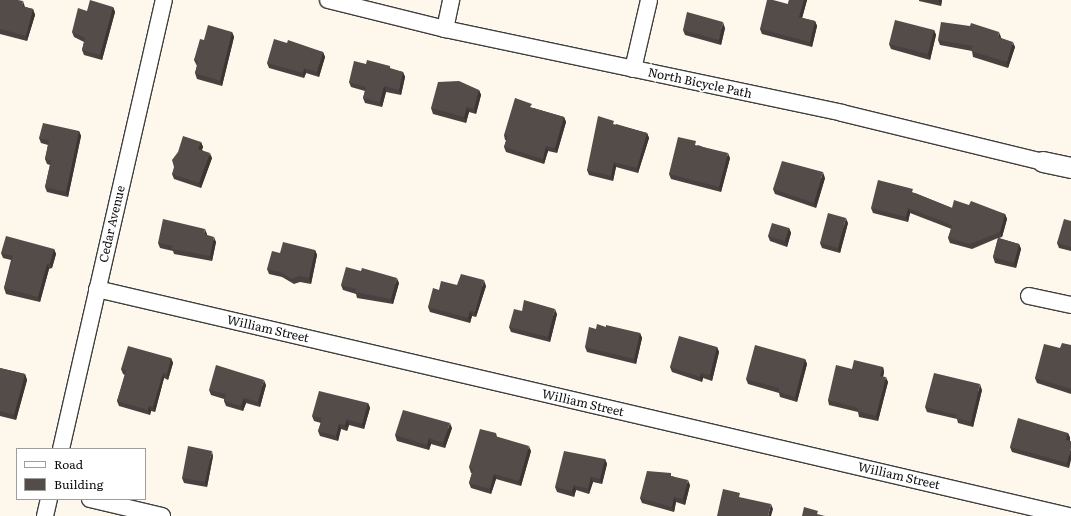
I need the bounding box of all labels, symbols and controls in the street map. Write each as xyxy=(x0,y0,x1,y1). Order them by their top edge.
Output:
street label: North Bicycle Path xyxy=(647,65,753,101)
street label: Cedar Avenue xyxy=(96,184,128,264)
street label: William Street xyxy=(226,313,310,345)
street label: William Street xyxy=(541,387,625,419)
legend xyxy=(16,448,146,500)
text: Road xyxy=(54,455,83,473)
street label: William Street xyxy=(857,460,941,492)
text: Building xyxy=(54,475,103,493)

